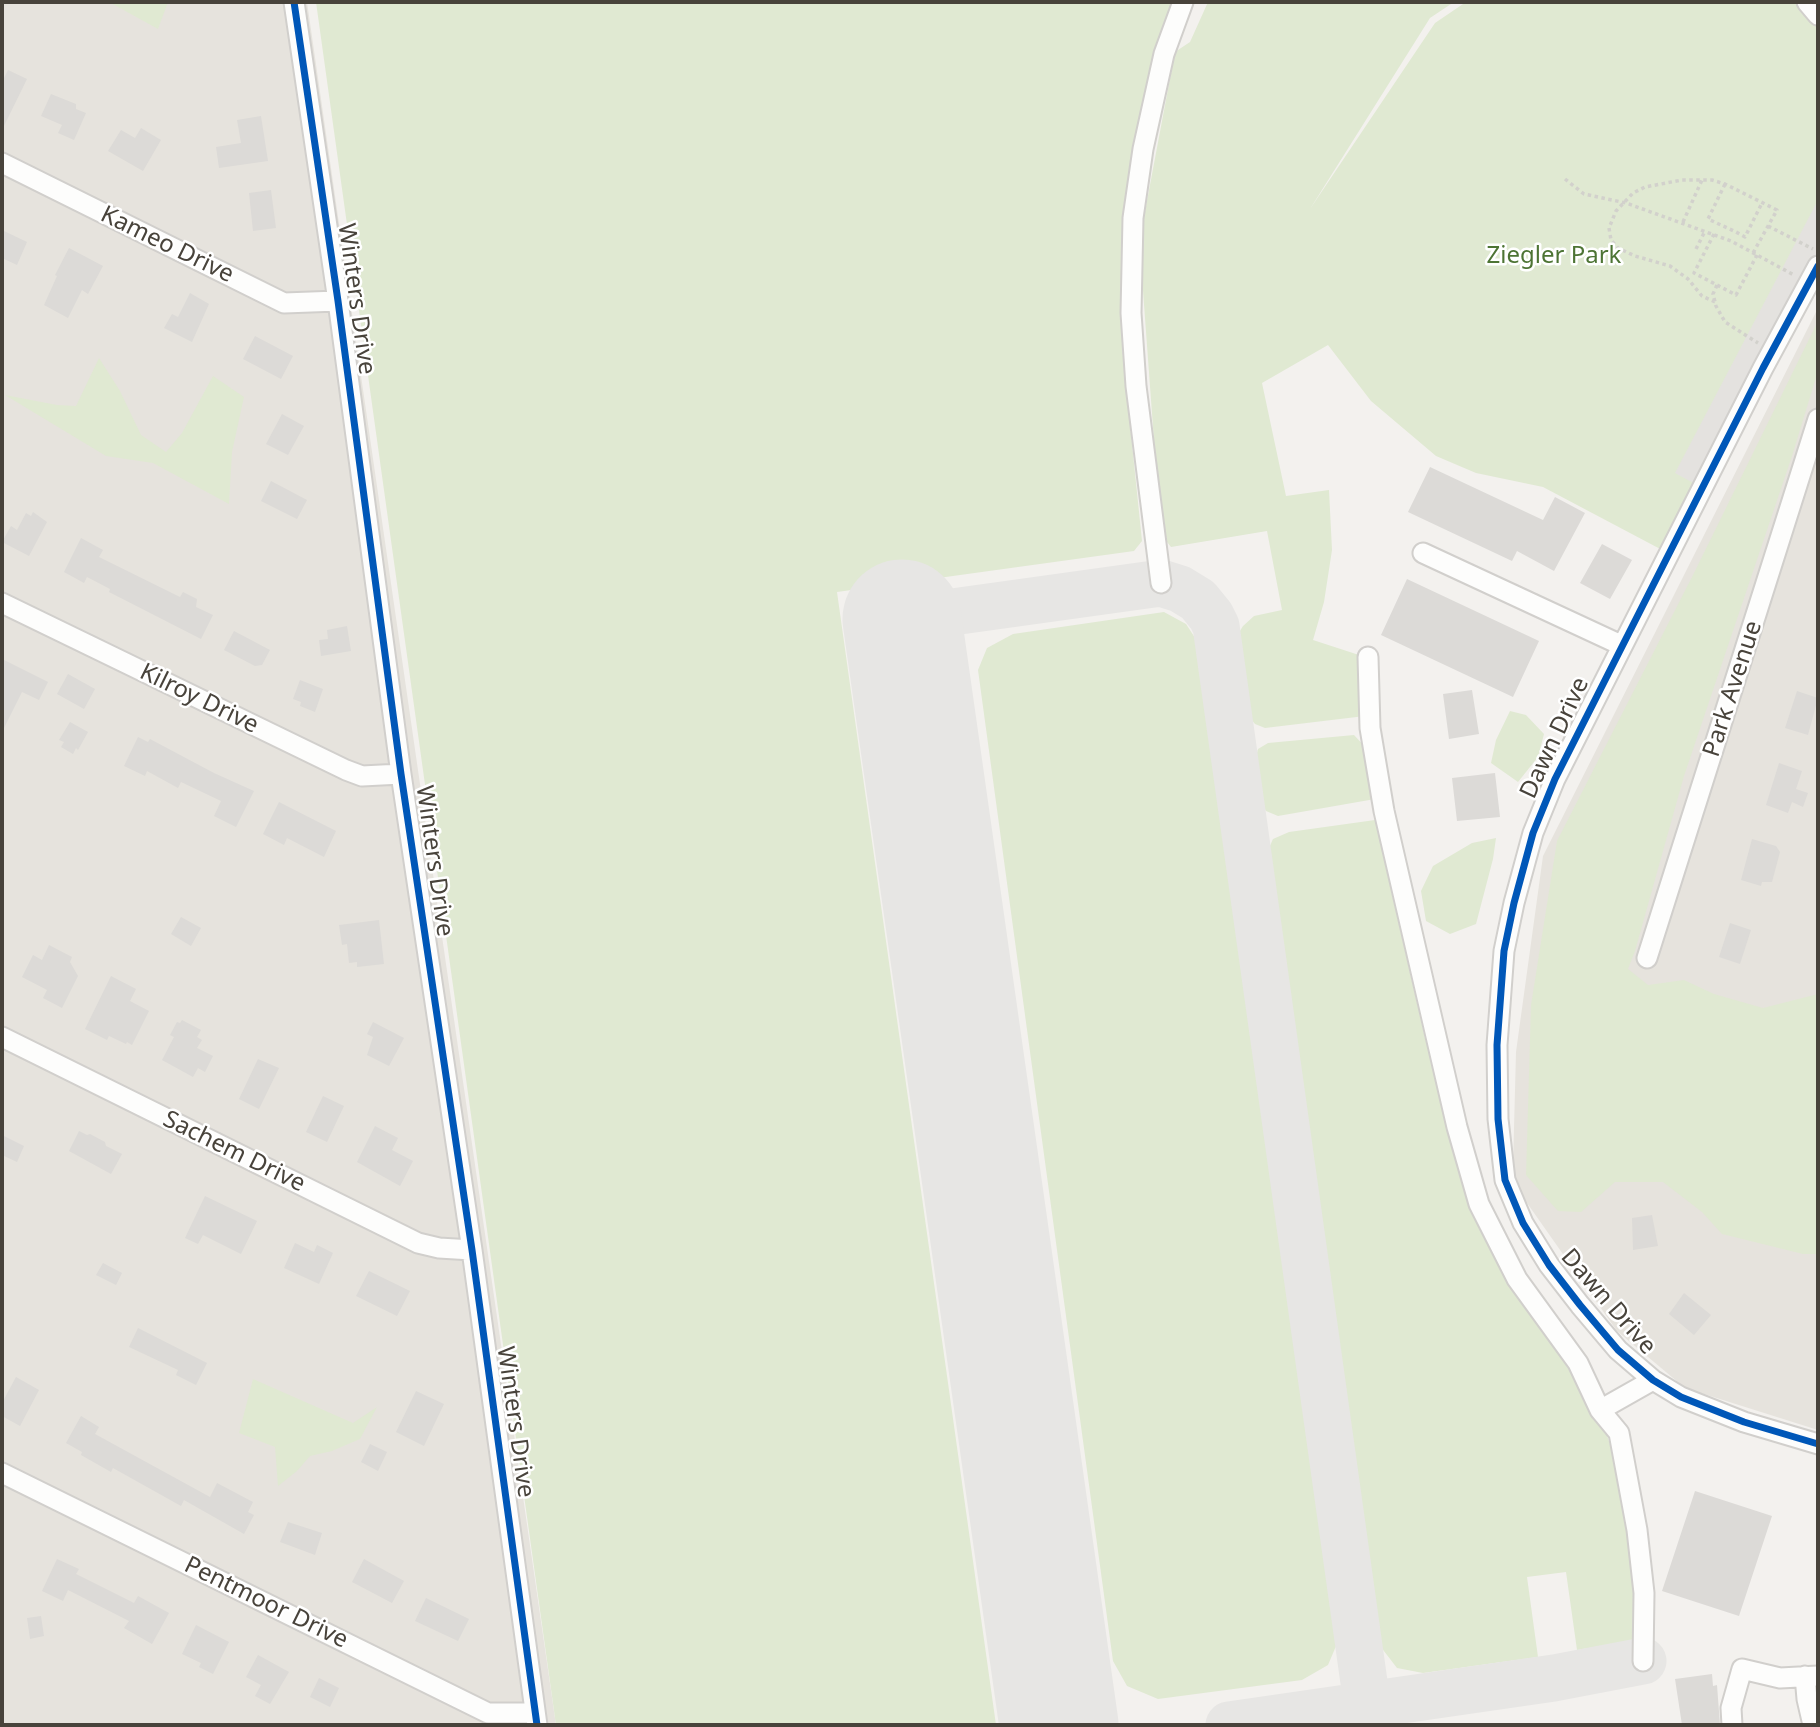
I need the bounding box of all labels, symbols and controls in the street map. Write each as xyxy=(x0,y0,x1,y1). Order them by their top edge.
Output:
street label: Kameo Drive xyxy=(96,200,238,290)
street label: Winters Drive xyxy=(331,221,381,377)
park label: Ziegler Park xyxy=(1487,242,1621,270)
street label: Park Avenue xyxy=(1697,617,1769,761)
street label: Kilroy Drive xyxy=(135,658,263,740)
street label: Dawn Drive xyxy=(1514,673,1596,803)
street label: Winters Drive xyxy=(409,783,459,939)
street label: Sachem Drive xyxy=(158,1105,310,1199)
street label: Dawn Drive xyxy=(1554,1243,1662,1361)
street label: Winters Drive xyxy=(490,1344,540,1500)
street label: Pentmoor Drive xyxy=(179,1551,353,1655)

